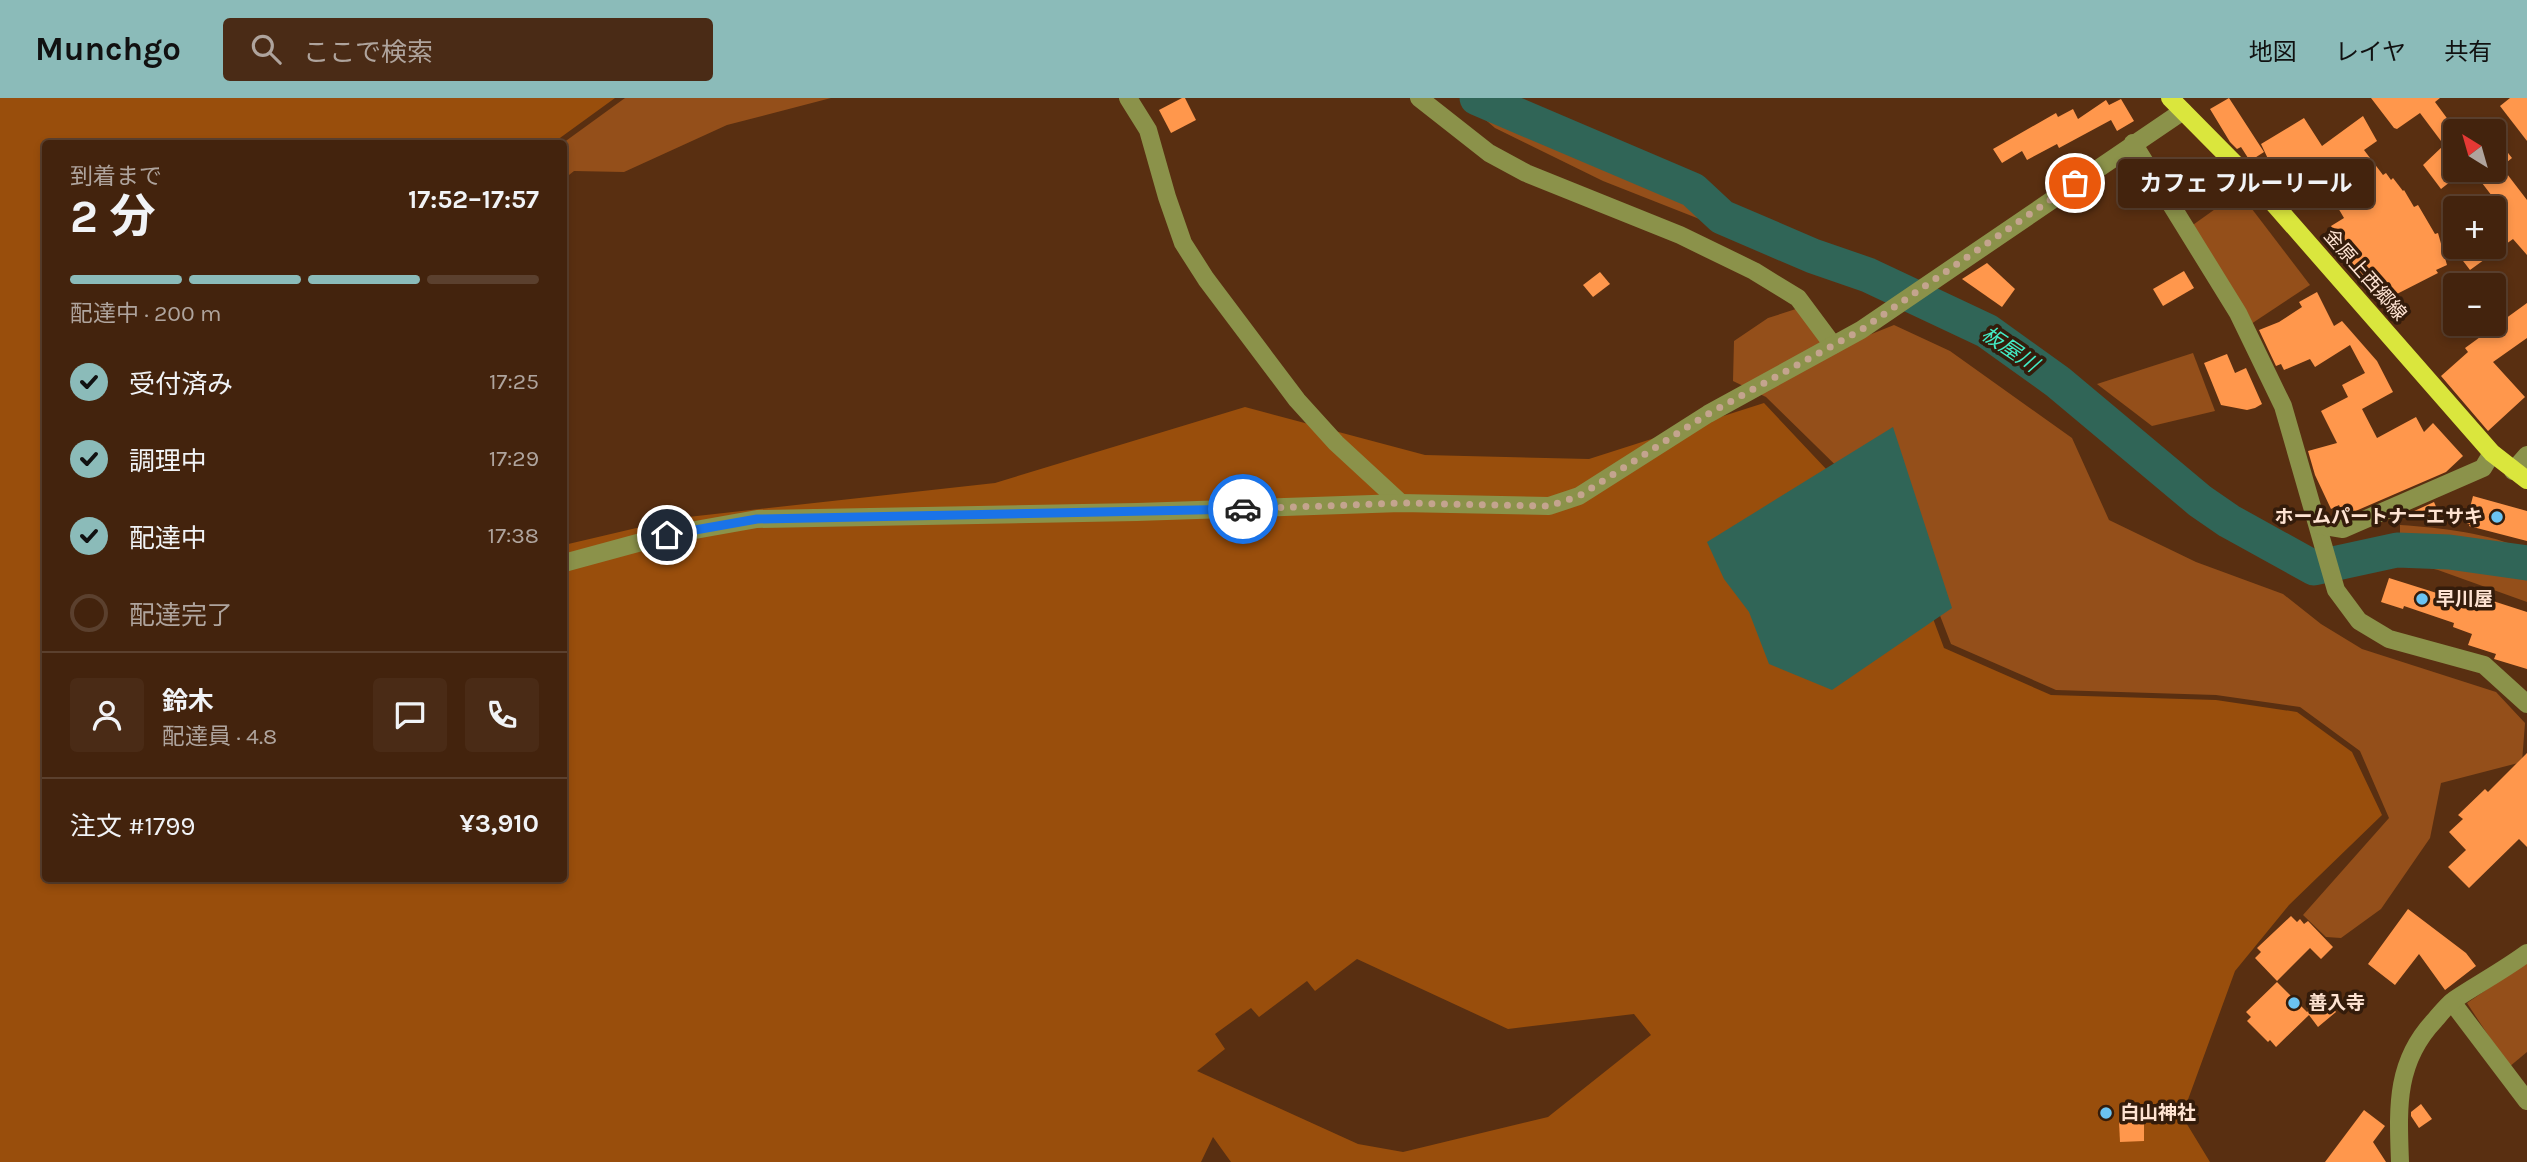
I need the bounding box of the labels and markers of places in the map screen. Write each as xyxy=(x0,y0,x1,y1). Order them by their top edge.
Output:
pin xyxy=(2045,153,2105,213)
callout: カフェ フルーリール xyxy=(2117,158,2372,208)
pin xyxy=(637,505,697,565)
place label: ホームパートナーエサキ xyxy=(2275,506,2483,528)
marker: ホームパートナーエサキ xyxy=(2489,509,2505,525)
place label: 早川屋 xyxy=(2436,588,2493,610)
marker: 早川屋 xyxy=(2414,591,2430,607)
place label: 善入寺 xyxy=(2308,992,2365,1014)
marker: 善入寺 xyxy=(2286,995,2302,1011)
place label: 白山神社 xyxy=(2120,1102,2196,1124)
marker: 白山神社 xyxy=(2098,1105,2114,1121)

